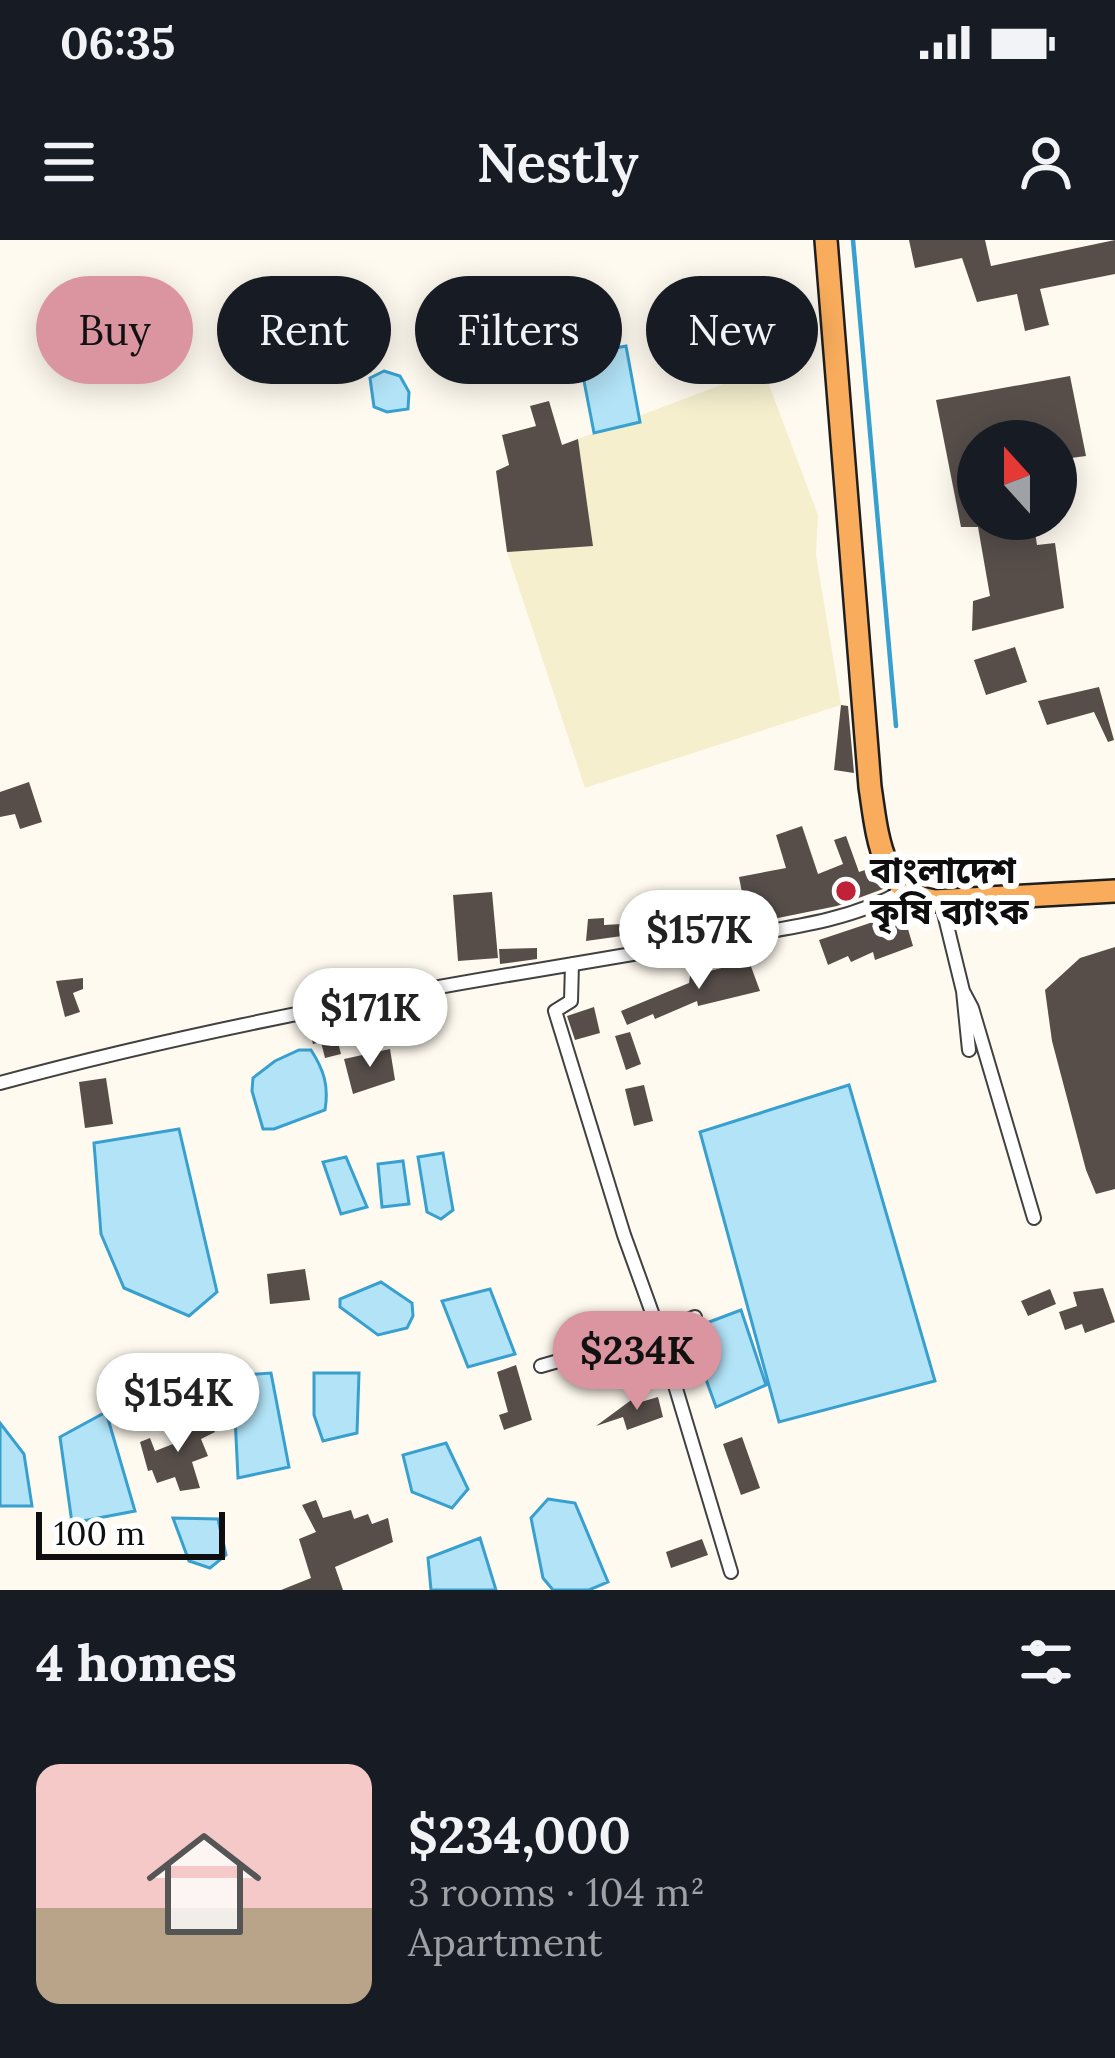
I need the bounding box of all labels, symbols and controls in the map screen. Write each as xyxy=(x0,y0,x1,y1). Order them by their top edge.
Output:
text: 06:35 xyxy=(60,14,175,71)
text: Nestly xyxy=(476,128,639,197)
icon: menu xyxy=(36,129,102,195)
icon: person xyxy=(1013,129,1079,195)
chip: Buy xyxy=(36,276,193,384)
chip: Rent xyxy=(217,276,391,384)
chip: Filters xyxy=(415,276,622,384)
chip: New xyxy=(646,276,818,384)
north arrow xyxy=(957,420,1077,540)
map controls xyxy=(957,420,1077,540)
place label: বাংলাদেশ কৃষি ব্যাংক xyxy=(869,847,1029,935)
marker: বাংলাদেশ কৃষি ব্যাংক xyxy=(833,878,859,904)
pin: $157K xyxy=(615,890,783,992)
text: $157K xyxy=(646,904,752,954)
pin: $171K xyxy=(286,968,454,1070)
text: $171K xyxy=(320,982,420,1032)
pin: $234K xyxy=(553,1311,721,1413)
text: $234K xyxy=(580,1325,694,1375)
pin: $154K xyxy=(94,1353,262,1455)
text: $154K xyxy=(123,1367,233,1417)
scale bar xyxy=(36,1506,225,1559)
text: 100 m xyxy=(54,1512,145,1554)
icon: filters xyxy=(1013,1629,1079,1695)
text: 4 homes xyxy=(36,1630,237,1695)
text: $234,000 xyxy=(408,1802,631,1867)
icon: home xyxy=(132,1812,276,1956)
text: 3 rooms · 104 m² xyxy=(408,1867,705,1917)
text: Apartment xyxy=(408,1917,603,1967)

